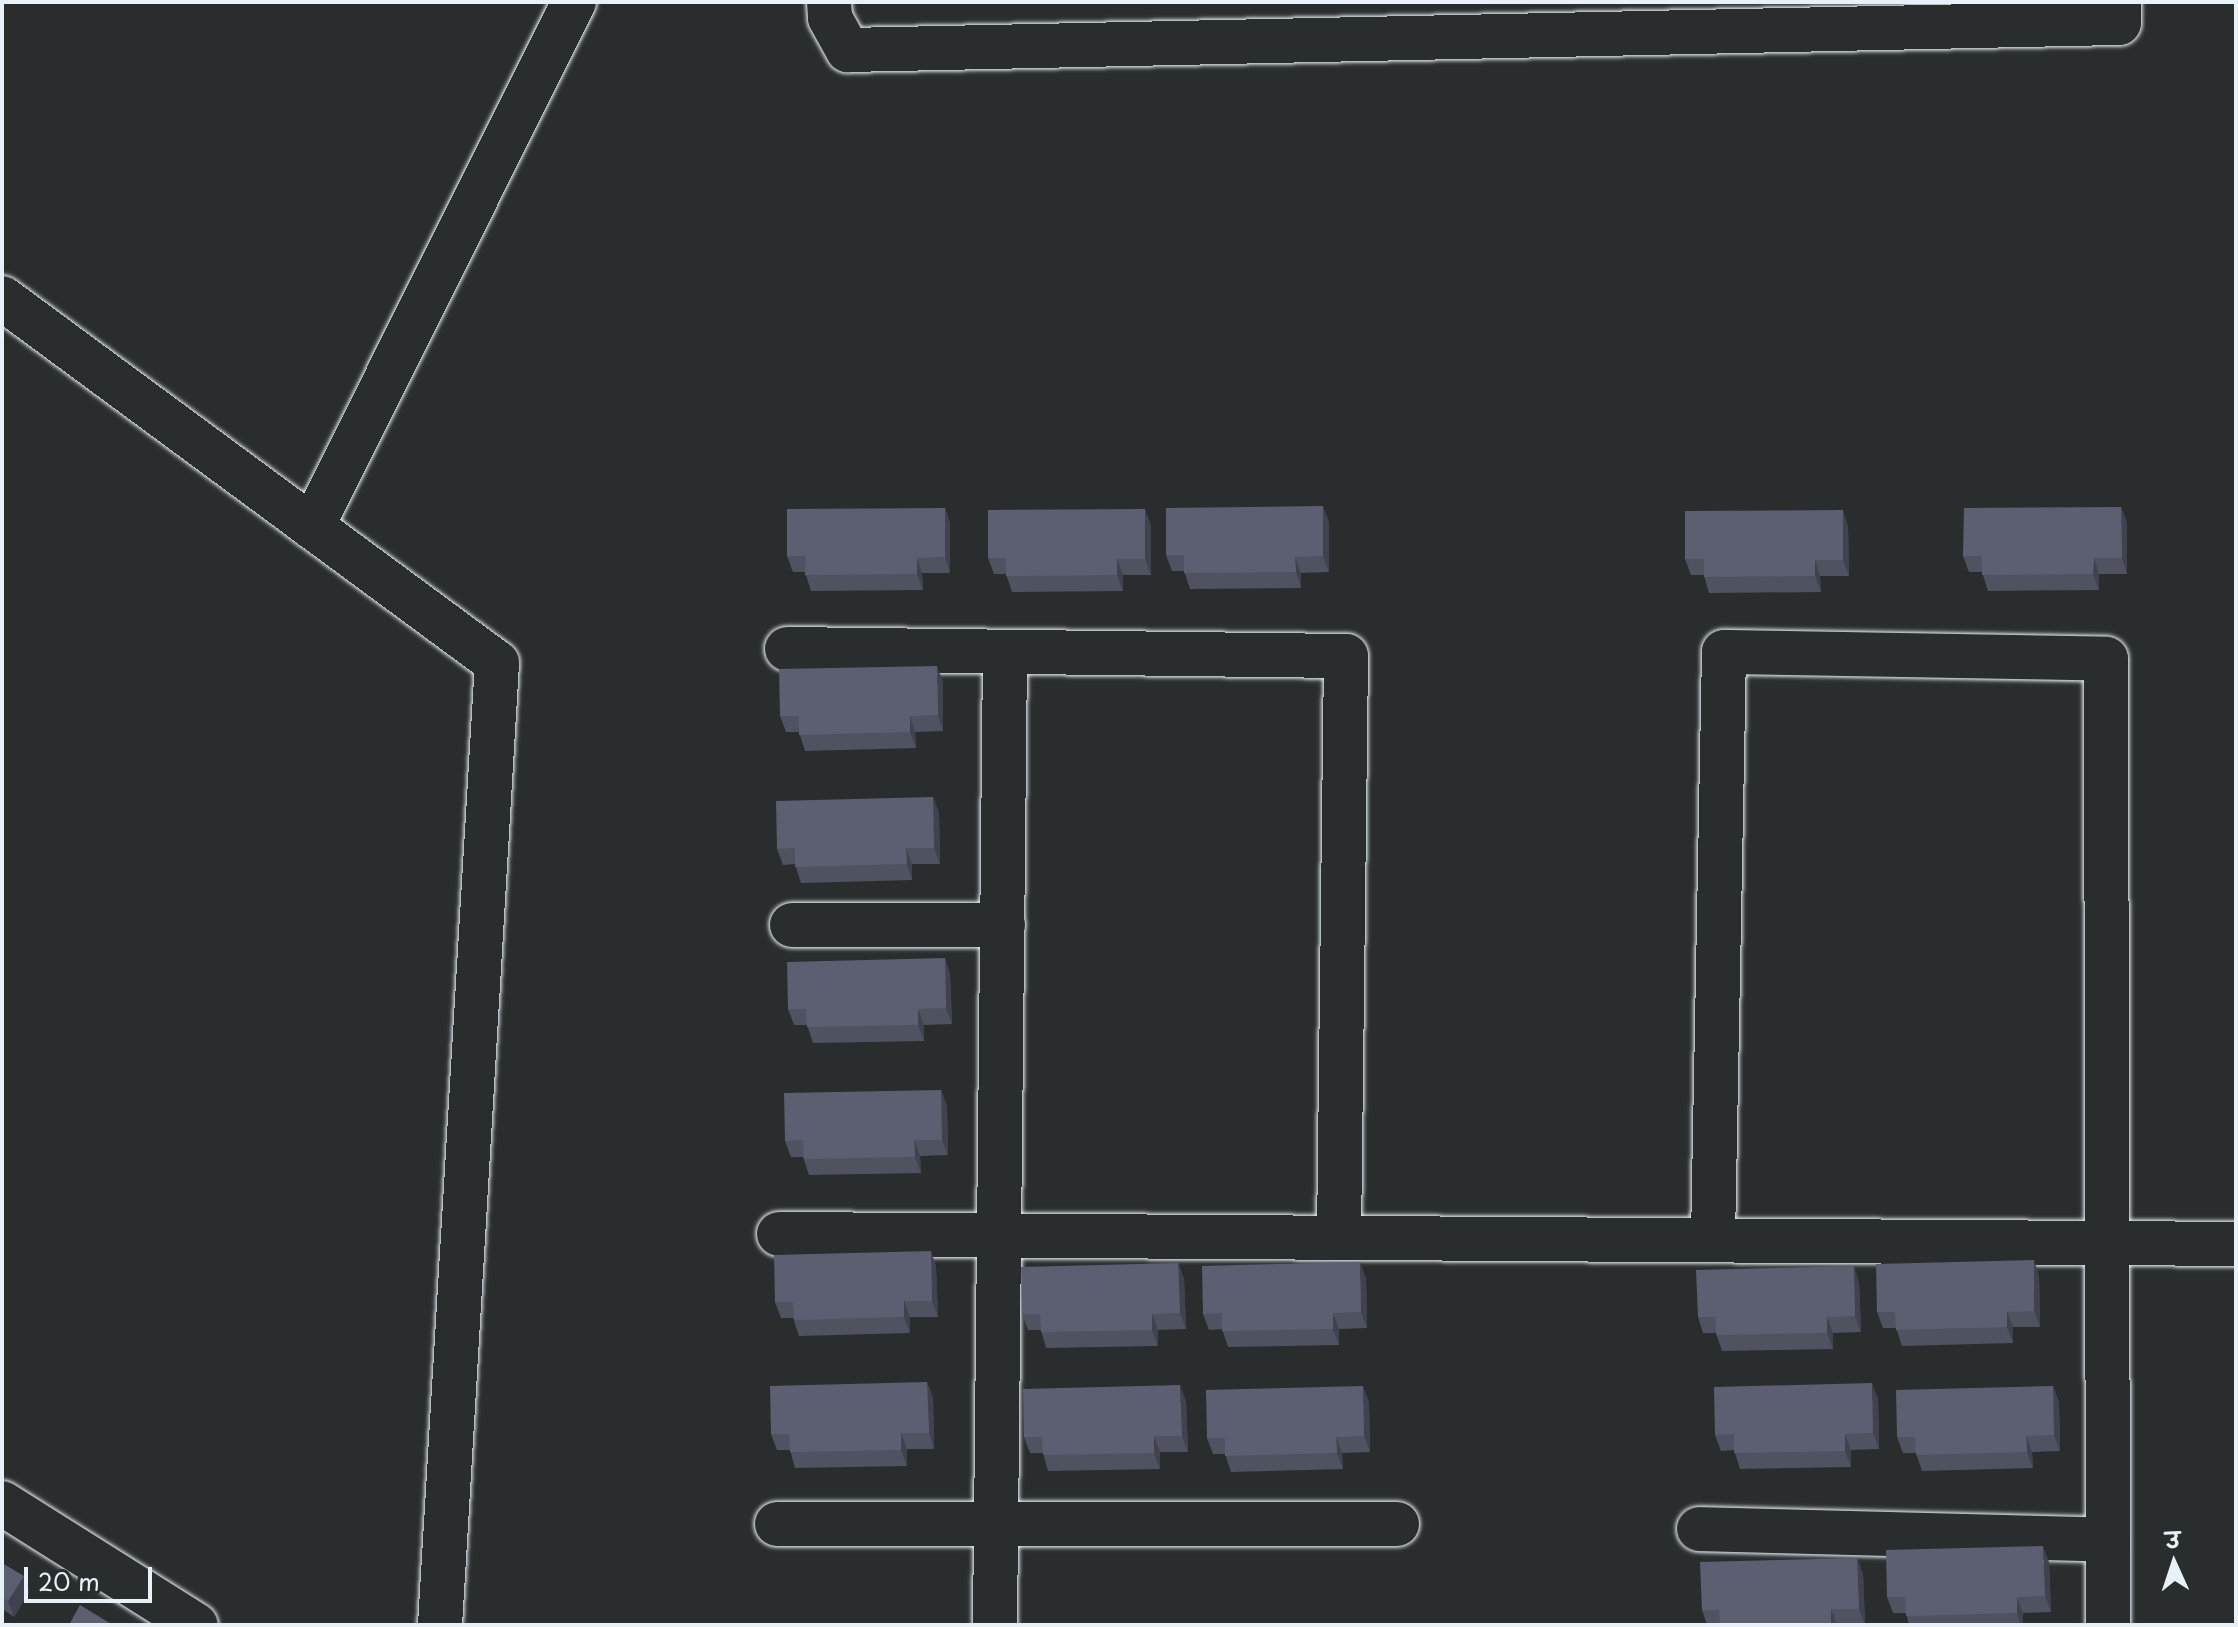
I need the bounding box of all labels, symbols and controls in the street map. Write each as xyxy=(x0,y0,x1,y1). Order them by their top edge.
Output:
text: उ xyxy=(2165,1522,2181,1555)
north arrow xyxy=(2134,1523,2214,1603)
scale bar xyxy=(28,1551,156,1601)
text: 20 m xyxy=(38,1563,100,1599)

